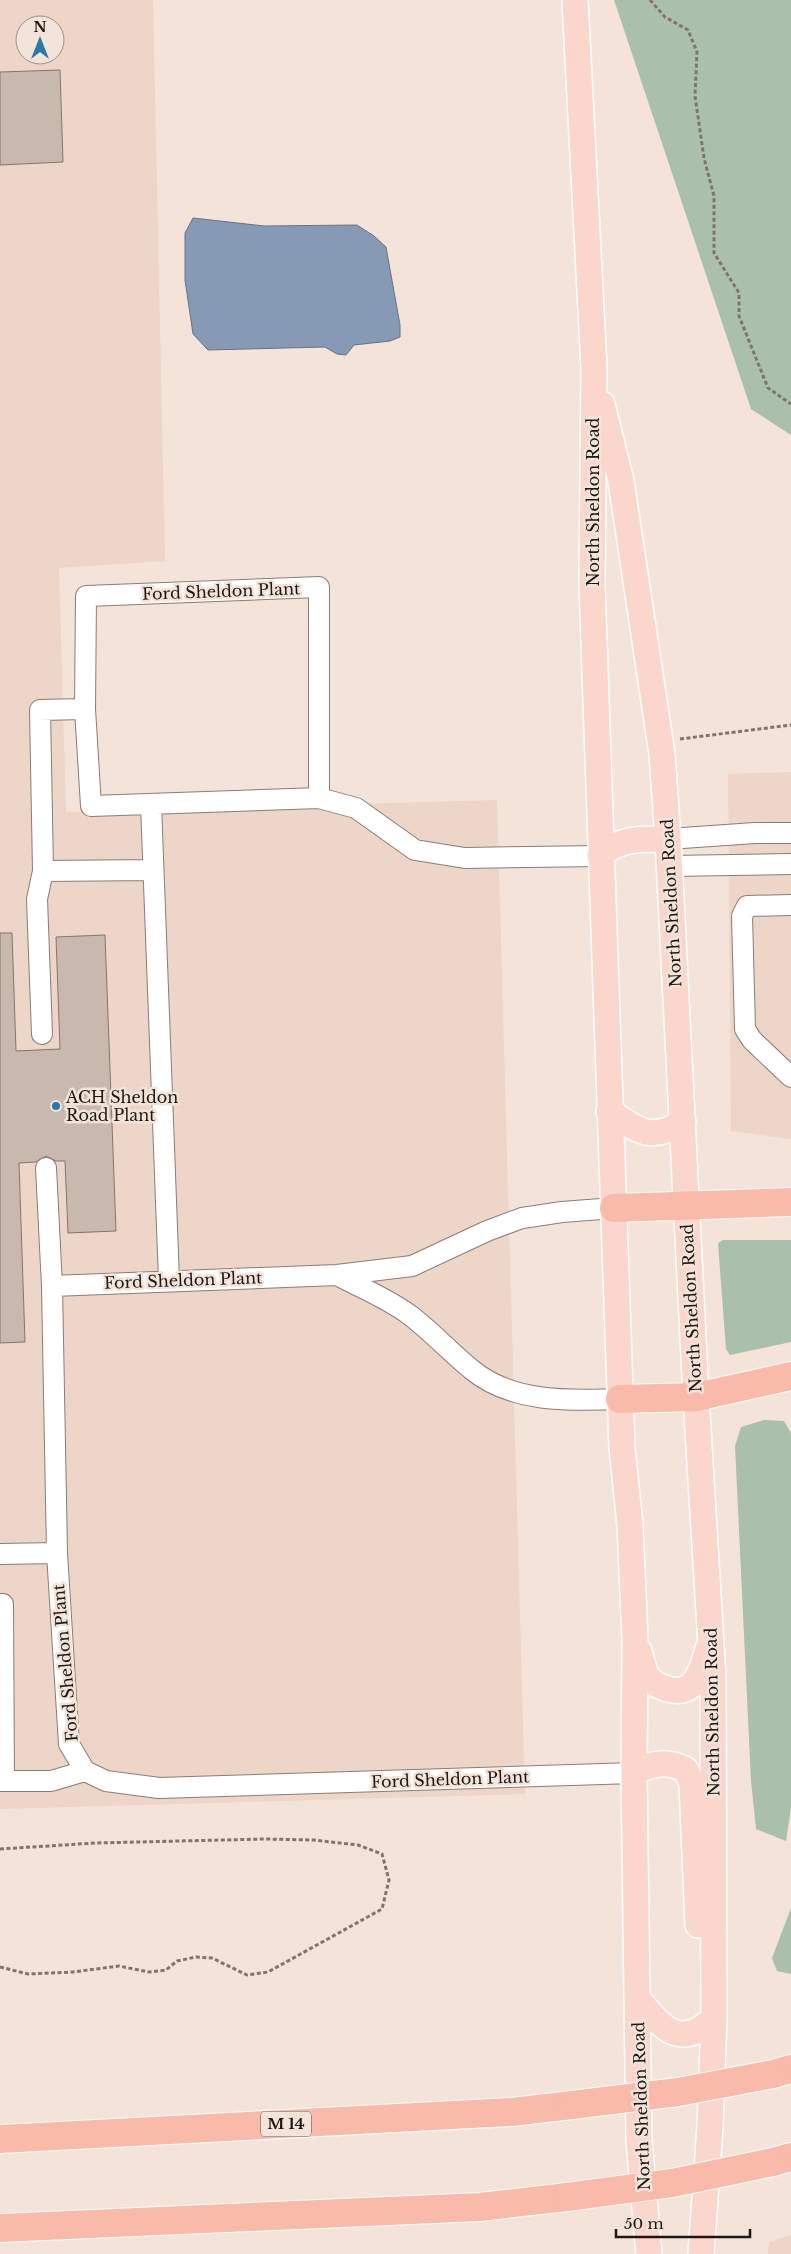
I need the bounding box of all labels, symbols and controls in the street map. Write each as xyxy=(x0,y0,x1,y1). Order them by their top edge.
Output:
north arrow xyxy=(15,15,65,65)
text: N xyxy=(33,18,47,36)
street label: North Sheldon Road xyxy=(583,417,603,586)
street label: Ford Sheldon Plant xyxy=(142,578,300,604)
street label: North Sheldon Road xyxy=(657,818,685,988)
place label: ACH Sheldon Road Plant xyxy=(65,1087,178,1125)
marker: ACH Sheldon Road Plant xyxy=(50,1100,62,1112)
street label: North Sheldon Road xyxy=(677,1223,705,1393)
street label: Ford Sheldon Plant xyxy=(104,1267,262,1293)
street label: Ford Sheldon Plant xyxy=(48,1583,82,1743)
street label: North Sheldon Road xyxy=(701,1627,723,1797)
street label: Ford Sheldon Plant xyxy=(371,1766,529,1792)
street label: North Sheldon Road xyxy=(628,2021,654,2191)
road number: M 14 xyxy=(261,2112,311,2136)
scale bar xyxy=(616,2206,750,2238)
text: 50 m xyxy=(624,2214,664,2233)

